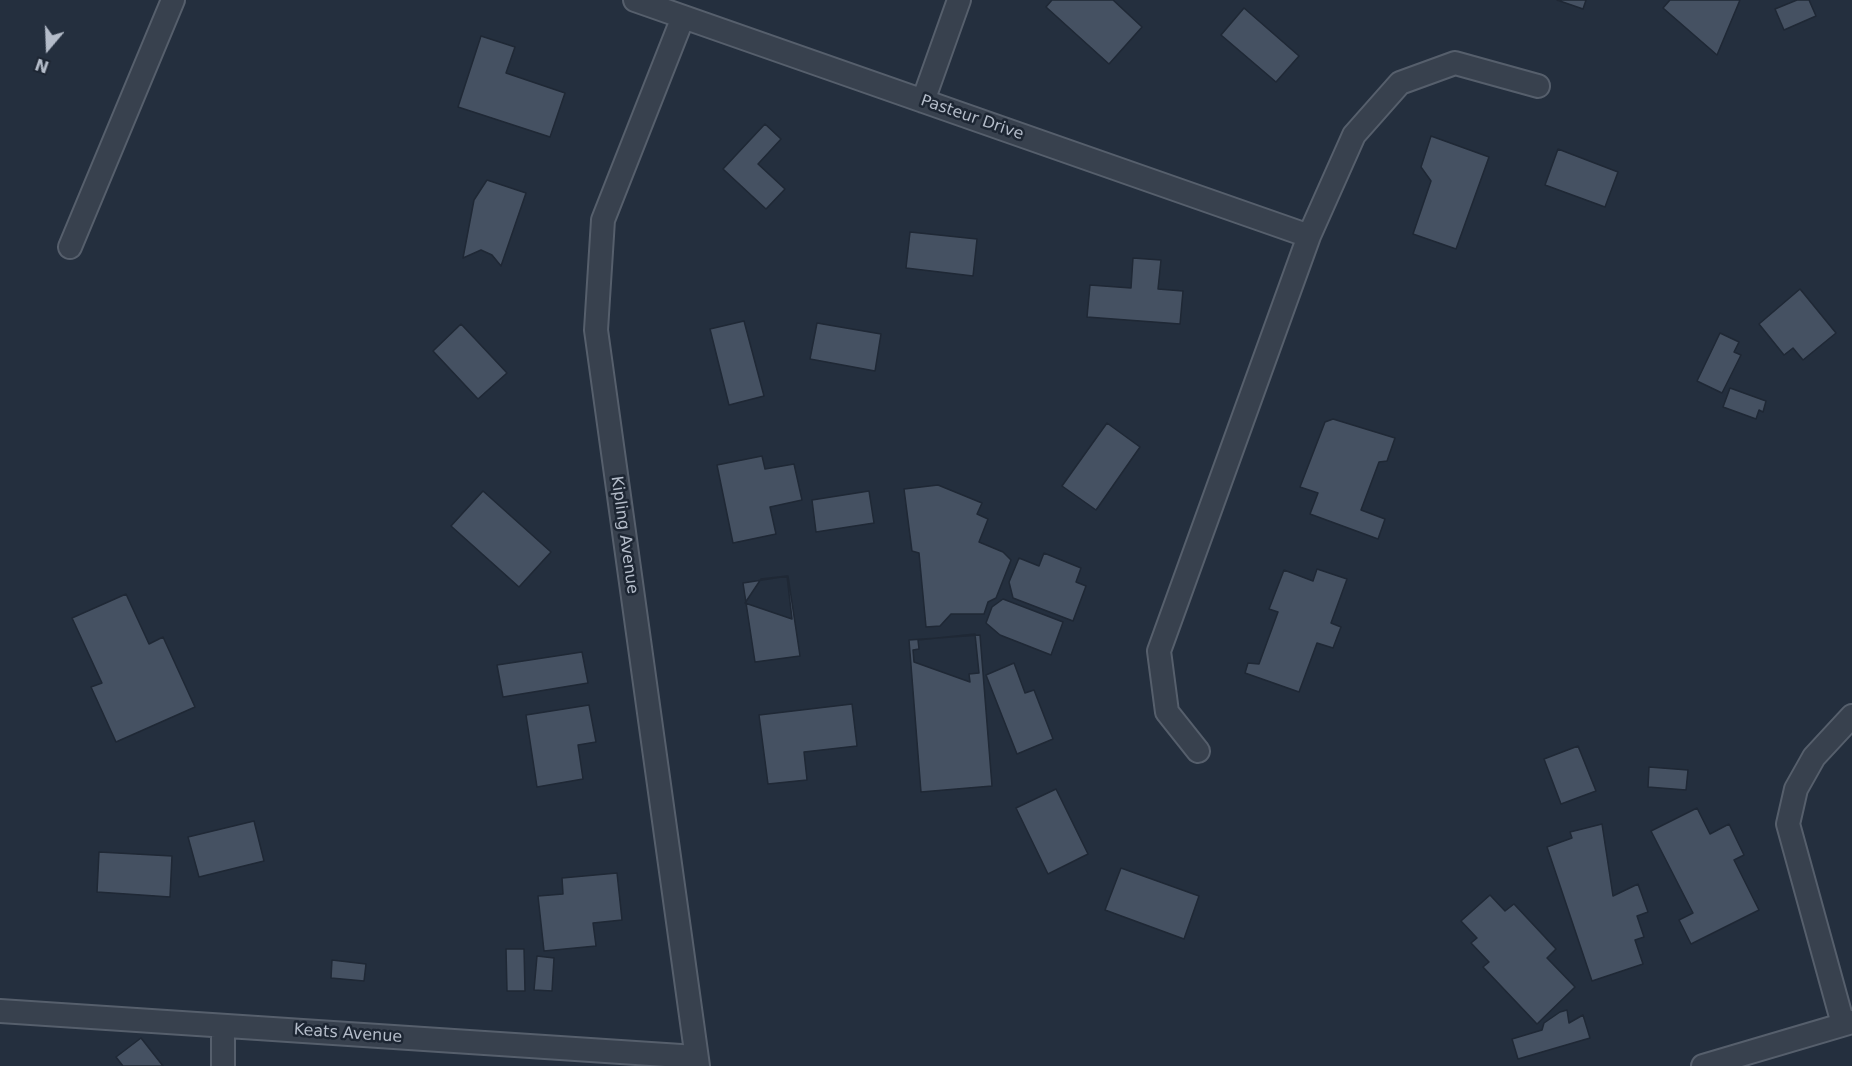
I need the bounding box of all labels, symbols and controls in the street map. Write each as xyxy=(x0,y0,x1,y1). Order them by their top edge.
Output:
north arrow xyxy=(18,18,78,78)
text: N xyxy=(33,54,51,77)
street label: Pasteur Drive xyxy=(918,91,1026,145)
street label: Kipling Avenue xyxy=(606,475,642,595)
street label: Keats Avenue xyxy=(293,1021,403,1047)

